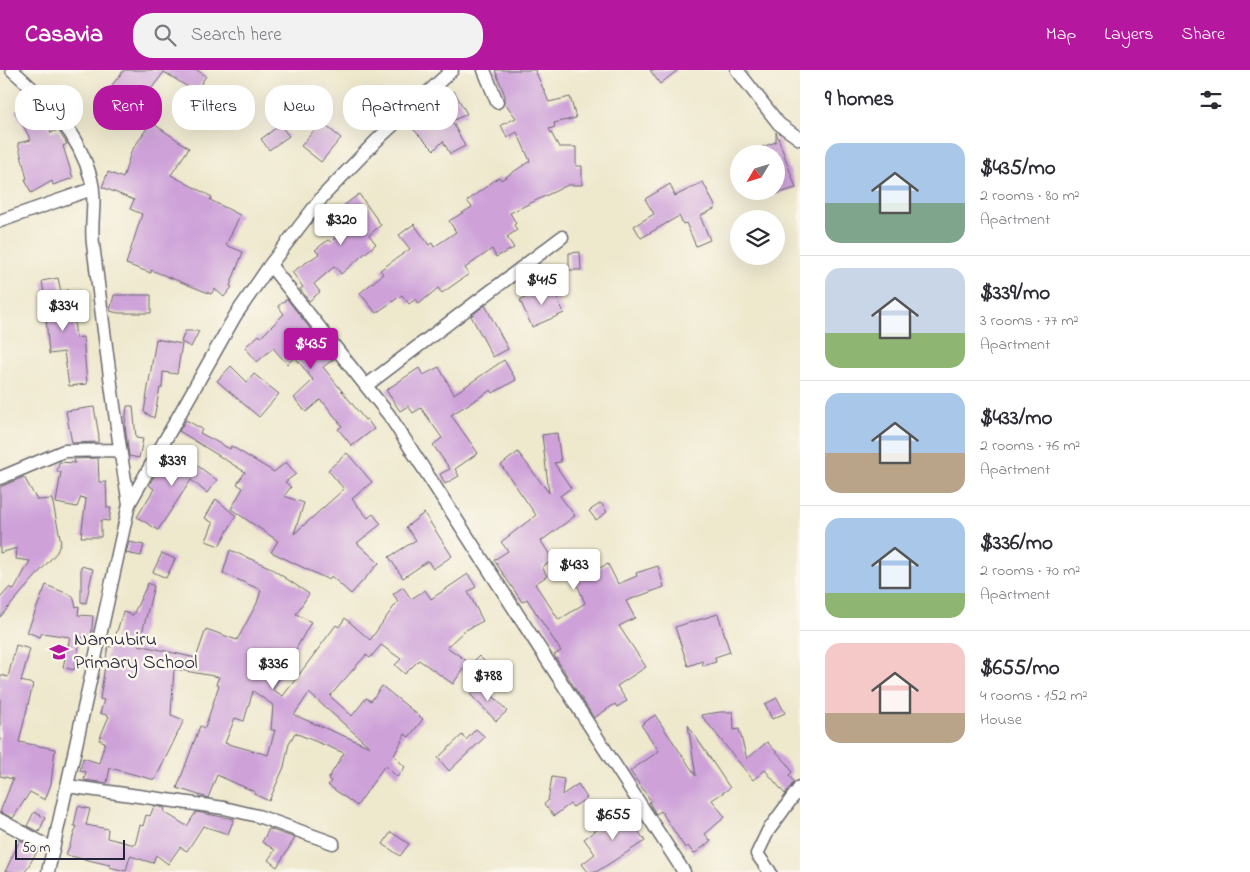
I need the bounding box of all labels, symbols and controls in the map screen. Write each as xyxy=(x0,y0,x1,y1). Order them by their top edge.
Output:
search box xyxy=(133,13,483,58)
text: Casavia xyxy=(25,18,103,53)
icon: search xyxy=(151,21,179,49)
text: Search here xyxy=(191,22,282,49)
text: Map xyxy=(1046,22,1076,48)
text: Layers xyxy=(1104,22,1154,48)
text: Share xyxy=(1182,22,1225,48)
chip: Buy xyxy=(15,85,83,130)
chip: Rent xyxy=(93,85,162,130)
chip: Filters xyxy=(172,85,255,130)
chip: New xyxy=(265,85,333,130)
chip: Apartment xyxy=(343,85,458,130)
text: 9 homes xyxy=(825,85,894,115)
icon: filters xyxy=(1197,86,1225,114)
north arrow xyxy=(730,145,785,200)
map controls xyxy=(730,145,785,265)
text: $435/mo xyxy=(980,154,1056,184)
icon: home xyxy=(865,163,925,223)
text: 2 rooms · 80 m² xyxy=(980,184,1080,208)
pin: $320 xyxy=(311,204,371,246)
text: $320 xyxy=(325,208,357,232)
text: Apartment xyxy=(980,208,1050,232)
button: layers xyxy=(730,210,785,265)
pin: $415 xyxy=(512,264,572,306)
text: $415 xyxy=(527,268,557,292)
text: $339/mo xyxy=(980,279,1050,309)
icon: home xyxy=(865,288,925,348)
pin: $334 xyxy=(33,290,93,332)
text: $334 xyxy=(48,294,78,318)
text: 3 rooms · 77 m² xyxy=(980,309,1079,333)
pin: $435 xyxy=(281,328,341,370)
text: $435 xyxy=(295,332,327,356)
text: Apartment xyxy=(980,333,1050,357)
text: $433/mo xyxy=(980,404,1052,434)
icon: home xyxy=(865,413,925,473)
text: 2 rooms · 76 m² xyxy=(980,434,1080,458)
pin: $339 xyxy=(142,444,202,487)
text: $339 xyxy=(158,449,186,473)
text: Apartment xyxy=(980,458,1050,482)
text: $336/mo xyxy=(980,529,1053,559)
icon: home xyxy=(865,538,925,598)
pin: $433 xyxy=(544,548,604,591)
text: $433 xyxy=(559,553,589,577)
text: 2 rooms · 70 m² xyxy=(980,559,1080,583)
text: Apartment xyxy=(980,583,1050,607)
place label: Namubiru Primary School xyxy=(74,626,198,678)
school or university icon: Namubiru Primary School xyxy=(48,641,70,663)
pin: $336 xyxy=(243,648,303,690)
text: $336 xyxy=(258,652,288,676)
text: $655/mo xyxy=(980,654,1060,684)
pin: $788 xyxy=(458,660,518,702)
icon: home xyxy=(865,663,925,723)
text: $788 xyxy=(474,664,502,688)
text: 4 rooms · 152 m² xyxy=(980,684,1088,708)
text: House xyxy=(980,708,1022,732)
pin: $655 xyxy=(583,798,643,841)
text: $655 xyxy=(595,803,631,827)
scale bar xyxy=(15,837,125,860)
text: 50 m xyxy=(22,838,50,859)

